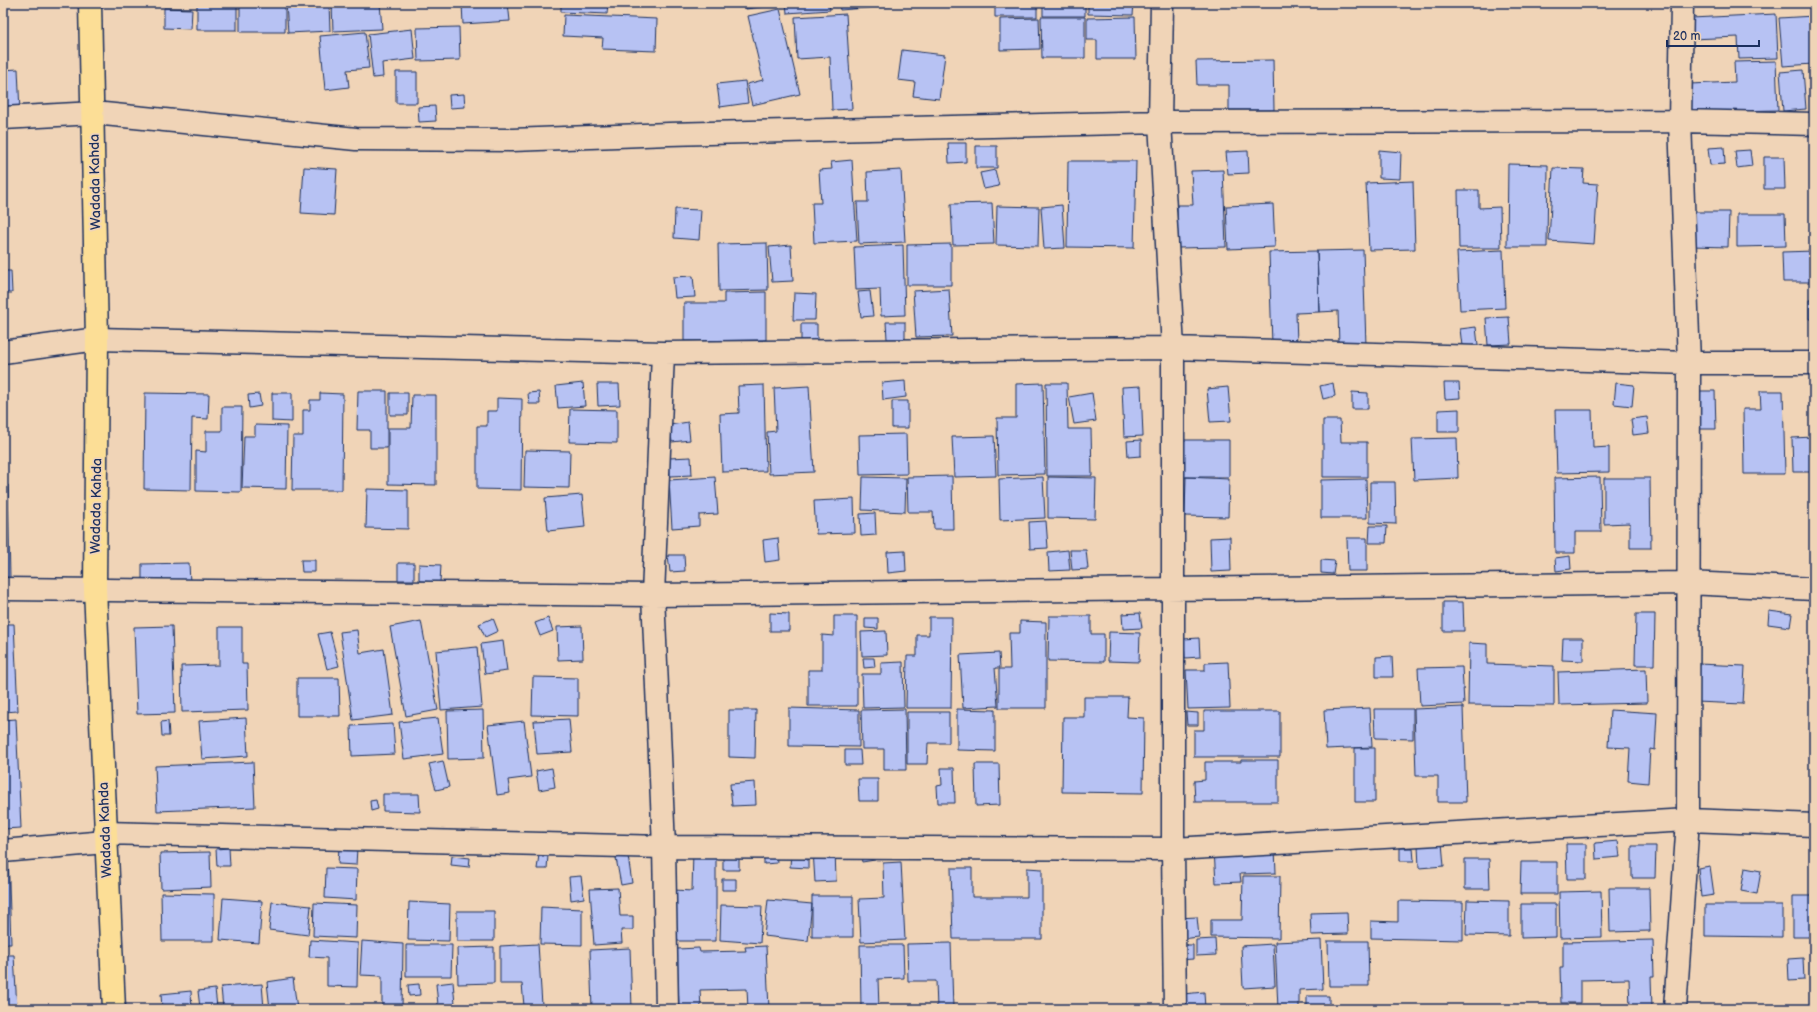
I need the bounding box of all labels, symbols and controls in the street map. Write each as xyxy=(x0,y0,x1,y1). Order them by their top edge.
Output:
scale bar xyxy=(1667,22,1759,48)
text: 20 m xyxy=(1673,29,1700,44)
street label: Wadada Kahda xyxy=(86,134,104,230)
street label: Wadada Kahda xyxy=(87,458,105,554)
street label: Wadada Kahda xyxy=(95,782,115,878)

